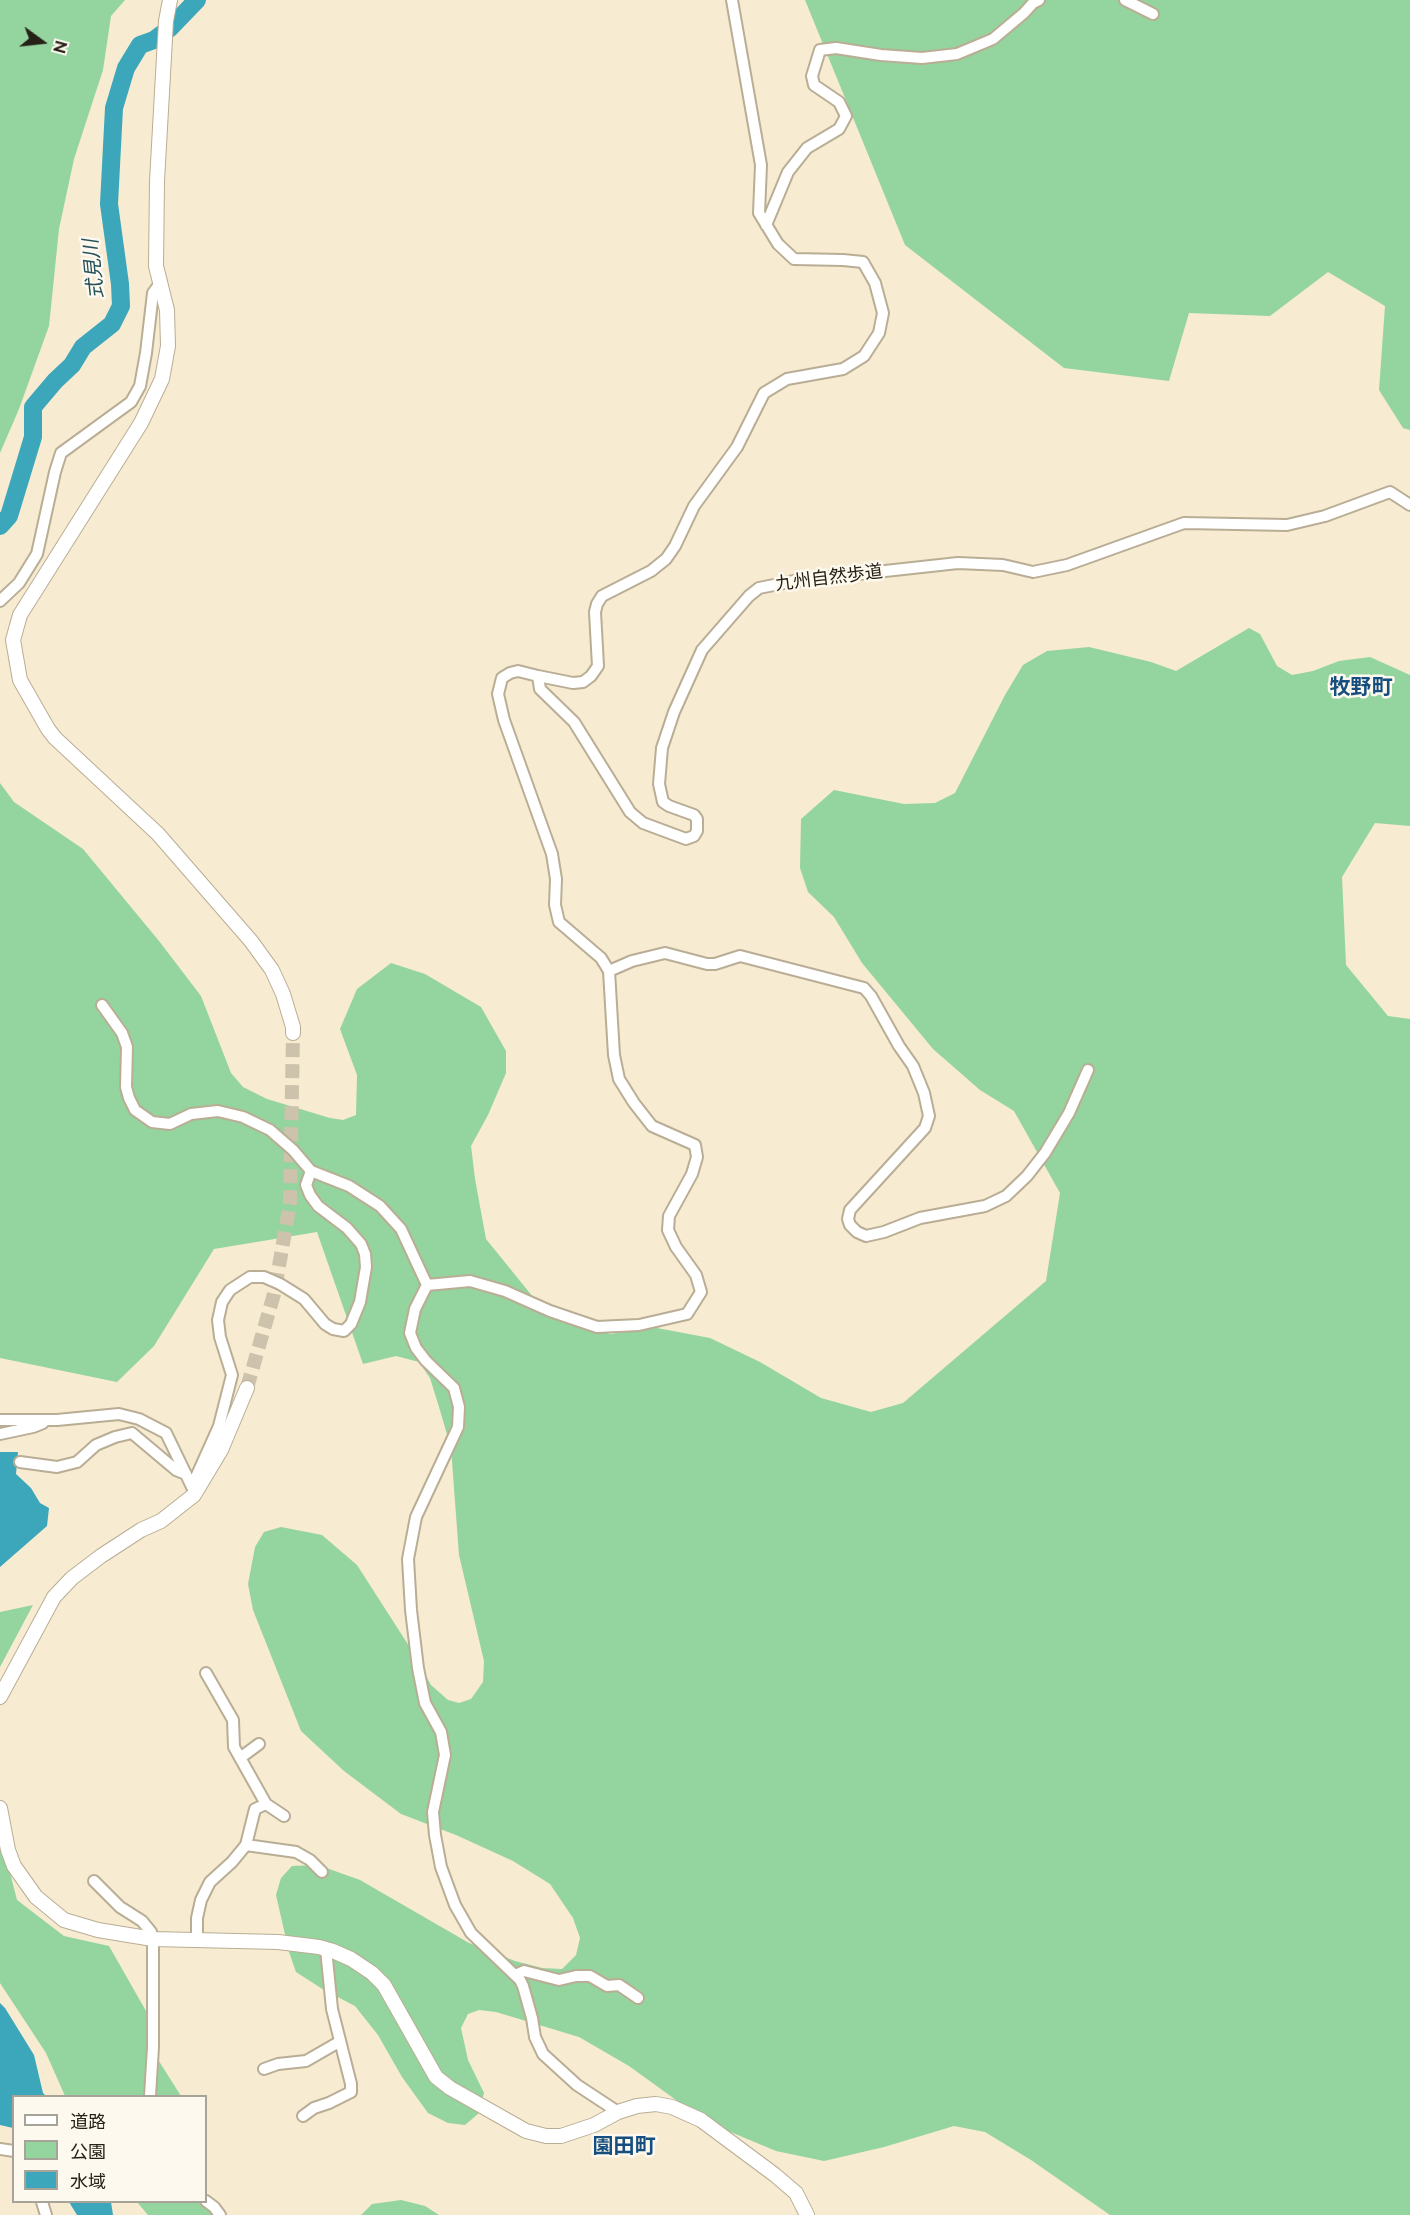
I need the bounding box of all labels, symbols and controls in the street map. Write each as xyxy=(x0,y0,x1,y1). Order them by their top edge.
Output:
north arrow xyxy=(12,12,72,72)
text: N xyxy=(49,38,71,55)
water label: 式見川 xyxy=(79,238,109,300)
street label: 九州自然歩道 xyxy=(774,561,884,595)
district label: 牧野町 xyxy=(1330,675,1392,701)
legend xyxy=(12,2095,207,2203)
text: 道路 xyxy=(70,2111,106,2132)
district label: 園田町 xyxy=(593,2134,655,2160)
text: 公園 xyxy=(70,2141,106,2162)
text: 水域 xyxy=(70,2171,106,2192)

